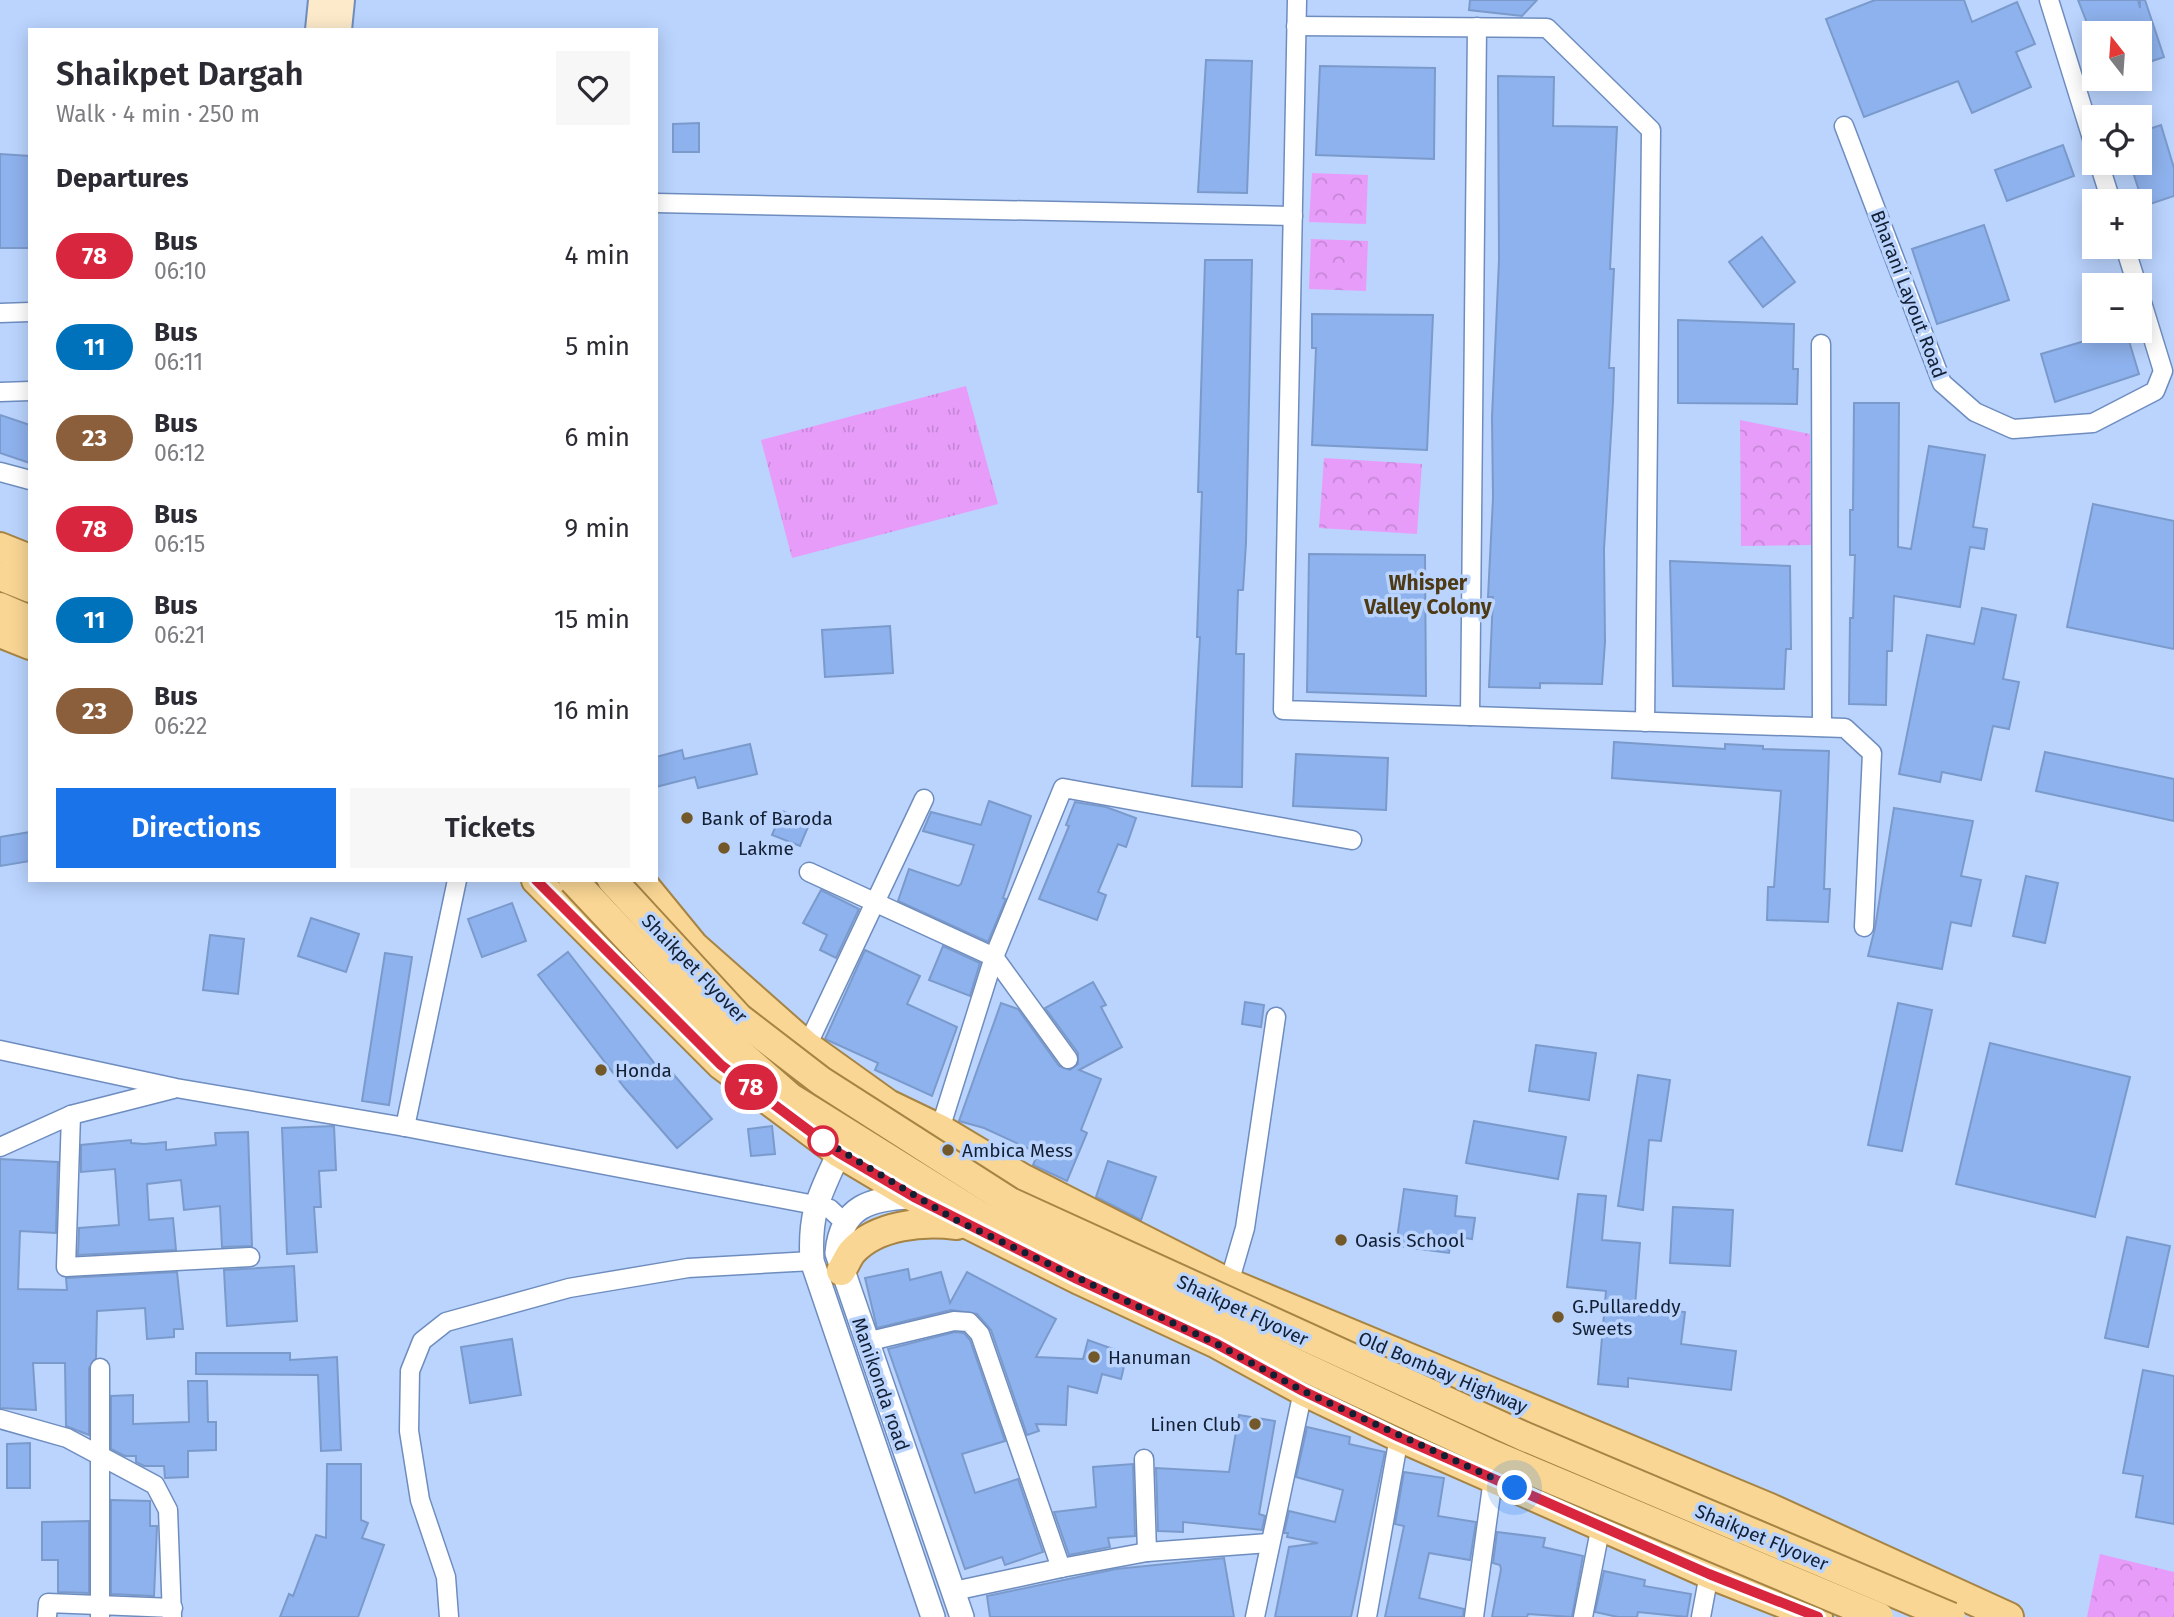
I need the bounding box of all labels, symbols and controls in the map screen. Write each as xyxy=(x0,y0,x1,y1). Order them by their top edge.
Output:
north arrow xyxy=(2082,21,2152,91)
map controls xyxy=(2082,21,2152,343)
button: heart xyxy=(556,51,630,125)
text: Shaikpet Dargah xyxy=(56,54,304,94)
text: Walk · 4 min · 250 m xyxy=(56,100,260,128)
button: locate xyxy=(2082,105,2152,175)
text: Departures xyxy=(56,163,189,194)
button: + xyxy=(2082,189,2152,259)
street label: Bharani Layout Road xyxy=(1866,207,1951,381)
text: Bus xyxy=(154,226,197,257)
text: 4 min xyxy=(564,240,630,271)
text: 78 xyxy=(82,242,107,270)
text: 06:10 xyxy=(154,257,207,285)
button: − xyxy=(2082,273,2152,343)
text: Bus xyxy=(154,317,197,348)
text: 5 min xyxy=(565,331,630,362)
text: 11 xyxy=(84,333,105,361)
text: 06:11 xyxy=(154,348,203,376)
text: Bus xyxy=(154,408,197,439)
text: 6 min xyxy=(564,422,630,453)
text: 23 xyxy=(82,424,107,452)
text: 06:12 xyxy=(154,439,205,467)
text: Bus xyxy=(154,499,197,530)
text: 9 min xyxy=(565,513,630,544)
text: 78 xyxy=(82,515,107,543)
text: 06:15 xyxy=(154,530,205,558)
district label: Whisper Valley Colony xyxy=(1363,570,1492,620)
text: Bus xyxy=(154,590,197,621)
text: 15 min xyxy=(554,604,630,635)
text: 11 xyxy=(84,606,105,634)
text: 06:21 xyxy=(154,621,205,649)
text: Bus xyxy=(154,681,197,712)
text: 16 min xyxy=(553,695,630,726)
text: 23 xyxy=(82,697,107,725)
text: 06:22 xyxy=(154,712,207,740)
button: Directions xyxy=(56,788,336,868)
button: Tickets xyxy=(350,788,630,868)
place label: Bank of Baroda xyxy=(701,807,833,830)
marker: Bank of Baroda xyxy=(679,810,695,826)
place label: Lakme xyxy=(738,837,794,860)
marker: Lakme xyxy=(716,840,732,856)
street label: Shaikpet Flyover xyxy=(637,909,753,1028)
place label: Honda xyxy=(615,1059,672,1082)
marker: Honda xyxy=(593,1062,609,1078)
line badge: 78 xyxy=(720,1064,782,1110)
text: 78 xyxy=(739,1073,763,1101)
unlabelled marker xyxy=(808,1126,838,1156)
place label: Ambica Mess xyxy=(962,1139,1073,1162)
marker: Ambica Mess xyxy=(940,1142,956,1158)
place label: Oasis School xyxy=(1355,1229,1465,1252)
marker: Oasis School xyxy=(1333,1232,1349,1248)
street label: Shaikpet Flyover xyxy=(1173,1270,1313,1351)
place label: G.Pullareddy Sweets xyxy=(1572,1295,1681,1340)
marker: G.Pullareddy Sweets xyxy=(1550,1309,1566,1325)
street label: Manikonda road xyxy=(847,1314,914,1454)
street label: Old Bombay Highway xyxy=(1355,1326,1531,1419)
place label: Hanuman xyxy=(1108,1346,1191,1369)
marker: Hanuman xyxy=(1086,1349,1102,1365)
place label: Linen Club xyxy=(1150,1413,1241,1436)
marker: Linen Club xyxy=(1247,1416,1263,1432)
your location xyxy=(1497,1470,1532,1505)
street label: Shaikpet Flyover xyxy=(1692,1499,1832,1576)

